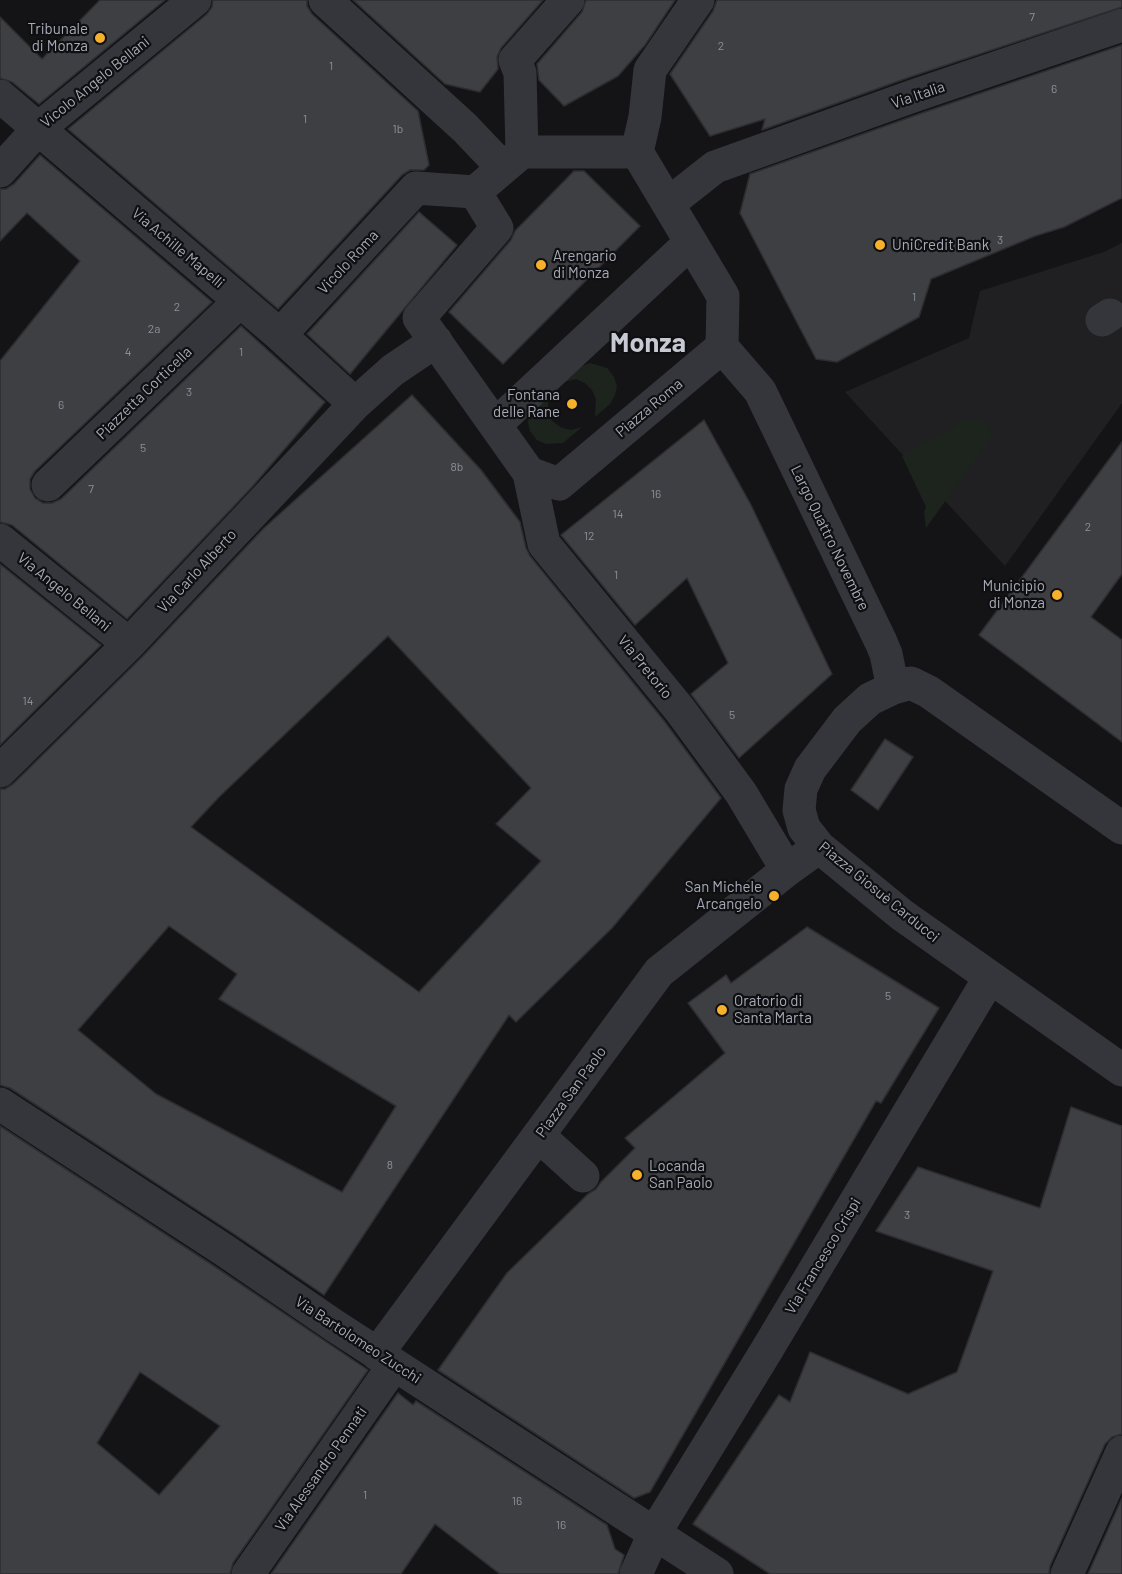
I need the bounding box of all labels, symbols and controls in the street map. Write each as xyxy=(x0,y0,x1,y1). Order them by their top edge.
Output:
house number: 7 xyxy=(1029,10,1035,24)
place label: Tribunale di Monza xyxy=(28,20,88,55)
marker: Tribunale di Monza xyxy=(93,31,107,45)
street label: Vicolo Angelo Bellani xyxy=(37,33,153,131)
house number: 2 xyxy=(718,39,724,53)
house number: 1 xyxy=(329,59,333,73)
street label: Via Italia xyxy=(889,77,947,113)
house number: 6 xyxy=(1051,82,1057,96)
house number: 1 xyxy=(303,112,307,126)
house number: 1b xyxy=(393,122,403,136)
street label: Via Achille Mapelli xyxy=(128,204,228,292)
street label: Vicolo Roma xyxy=(314,226,382,298)
house number: 3 xyxy=(997,233,1003,247)
place label: UniCredit Bank xyxy=(892,236,989,254)
marker: UniCredit Bank xyxy=(873,238,887,252)
place label: Arengario di Monza xyxy=(553,247,617,282)
marker: Arengario di Monza xyxy=(534,258,548,272)
house number: 1 xyxy=(912,290,916,304)
house number: 2 xyxy=(174,300,180,314)
house number: 2a xyxy=(148,322,160,336)
district label: Monza xyxy=(610,327,686,359)
street label: Piazzetta Corticella xyxy=(93,343,195,443)
house number: 4 xyxy=(125,345,131,359)
house number: 1 xyxy=(239,345,243,359)
street label: Piazza Roma xyxy=(612,375,686,441)
house number: 3 xyxy=(186,385,192,399)
place label: Fontana delle Rane xyxy=(493,386,560,421)
marker: Fontana delle Rane xyxy=(565,397,579,411)
house number: 6 xyxy=(58,398,64,412)
house number: 5 xyxy=(140,441,146,455)
house number: 8b xyxy=(451,460,463,474)
street label: Largo Quattro Novembre xyxy=(787,462,873,614)
house number: 7 xyxy=(88,482,94,496)
house number: 16 xyxy=(651,487,661,501)
house number: 14 xyxy=(613,507,623,521)
house number: 2 xyxy=(1085,520,1091,534)
street label: Via Carlo Alberto xyxy=(154,525,240,617)
house number: 12 xyxy=(584,529,594,543)
street label: Via Angelo Bellani xyxy=(14,549,114,635)
house number: 1 xyxy=(614,568,618,582)
place label: Municipio di Monza xyxy=(982,577,1045,612)
marker: Municipio di Monza xyxy=(1050,588,1064,602)
street label: Via Pretorio xyxy=(614,632,676,702)
house number: 14 xyxy=(23,694,33,708)
house number: 5 xyxy=(729,708,735,722)
street label: Piazza Giosuè Carducci xyxy=(815,838,943,946)
place label: San Michele Arcangelo xyxy=(685,878,762,913)
marker: San Michele Arcangelo xyxy=(767,889,781,903)
house number: 5 xyxy=(885,989,891,1003)
place label: Oratorio di Santa Marta xyxy=(734,992,812,1027)
marker: Oratorio di Santa Marta xyxy=(715,1003,729,1017)
street label: Piazza San Paolo xyxy=(532,1043,610,1141)
place label: Locanda San Paolo xyxy=(649,1157,713,1192)
house number: 8 xyxy=(387,1158,393,1172)
marker: Locanda San Paolo xyxy=(630,1168,644,1182)
street label: Via Francesco Crispi xyxy=(781,1195,865,1317)
house number: 3 xyxy=(904,1208,910,1222)
street label: Via Bartolomeo Zucchi xyxy=(292,1293,424,1387)
street label: Via Alessandro Pennati xyxy=(271,1403,371,1535)
house number: 1 xyxy=(363,1488,367,1502)
house number: 16 xyxy=(512,1494,522,1508)
house number: 16 xyxy=(556,1518,566,1532)

